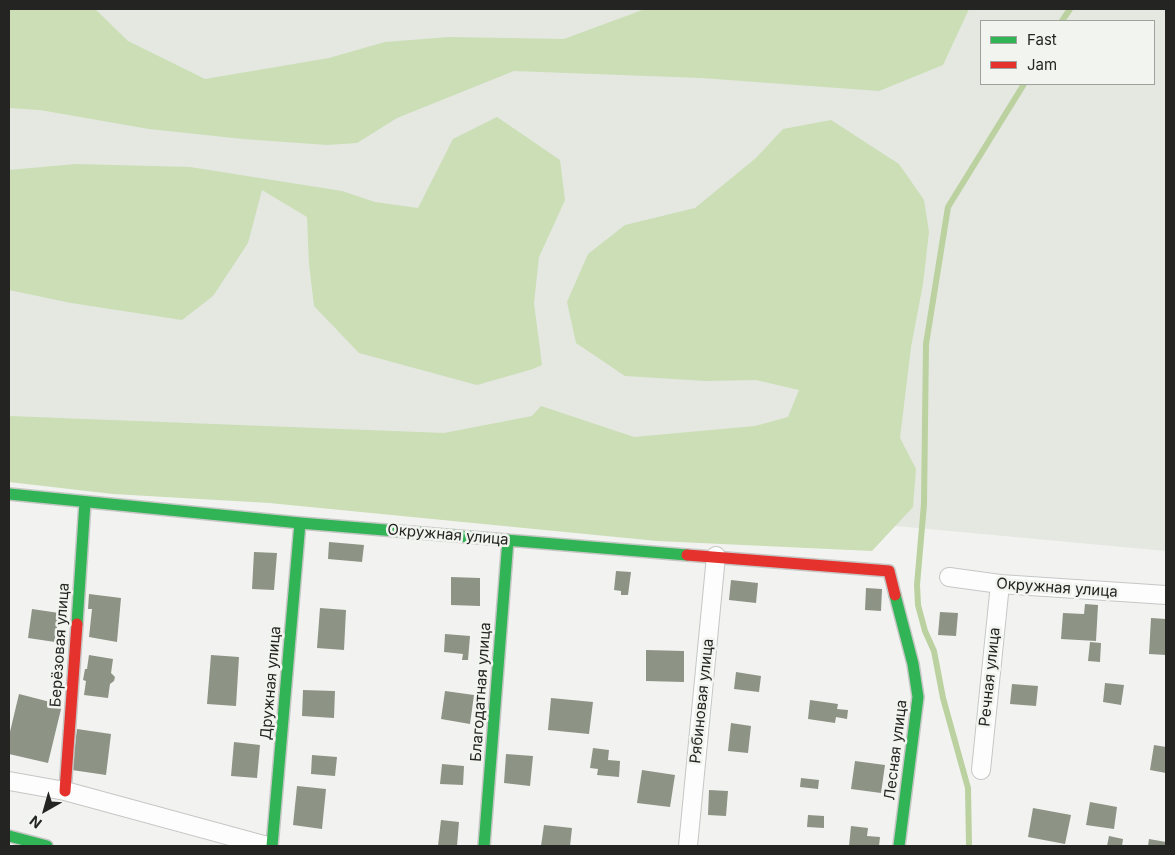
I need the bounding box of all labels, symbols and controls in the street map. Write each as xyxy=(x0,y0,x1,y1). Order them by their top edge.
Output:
legend xyxy=(980,20,1155,85)
text: Fast xyxy=(1027,30,1057,49)
text: Jam xyxy=(1027,55,1057,74)
street label: Окружная улица xyxy=(387,521,509,549)
street label: Окружная улица xyxy=(996,575,1118,601)
street label: Берёзовая улица xyxy=(47,582,73,708)
street label: Благодатная улица xyxy=(467,622,495,762)
street label: Дружная улица xyxy=(257,625,285,741)
street label: Речная улица xyxy=(976,627,1004,727)
street label: Рябиновая улица xyxy=(686,638,718,764)
street label: Лесная улица xyxy=(881,699,911,801)
north arrow xyxy=(20,785,70,835)
text: N xyxy=(26,812,45,832)

